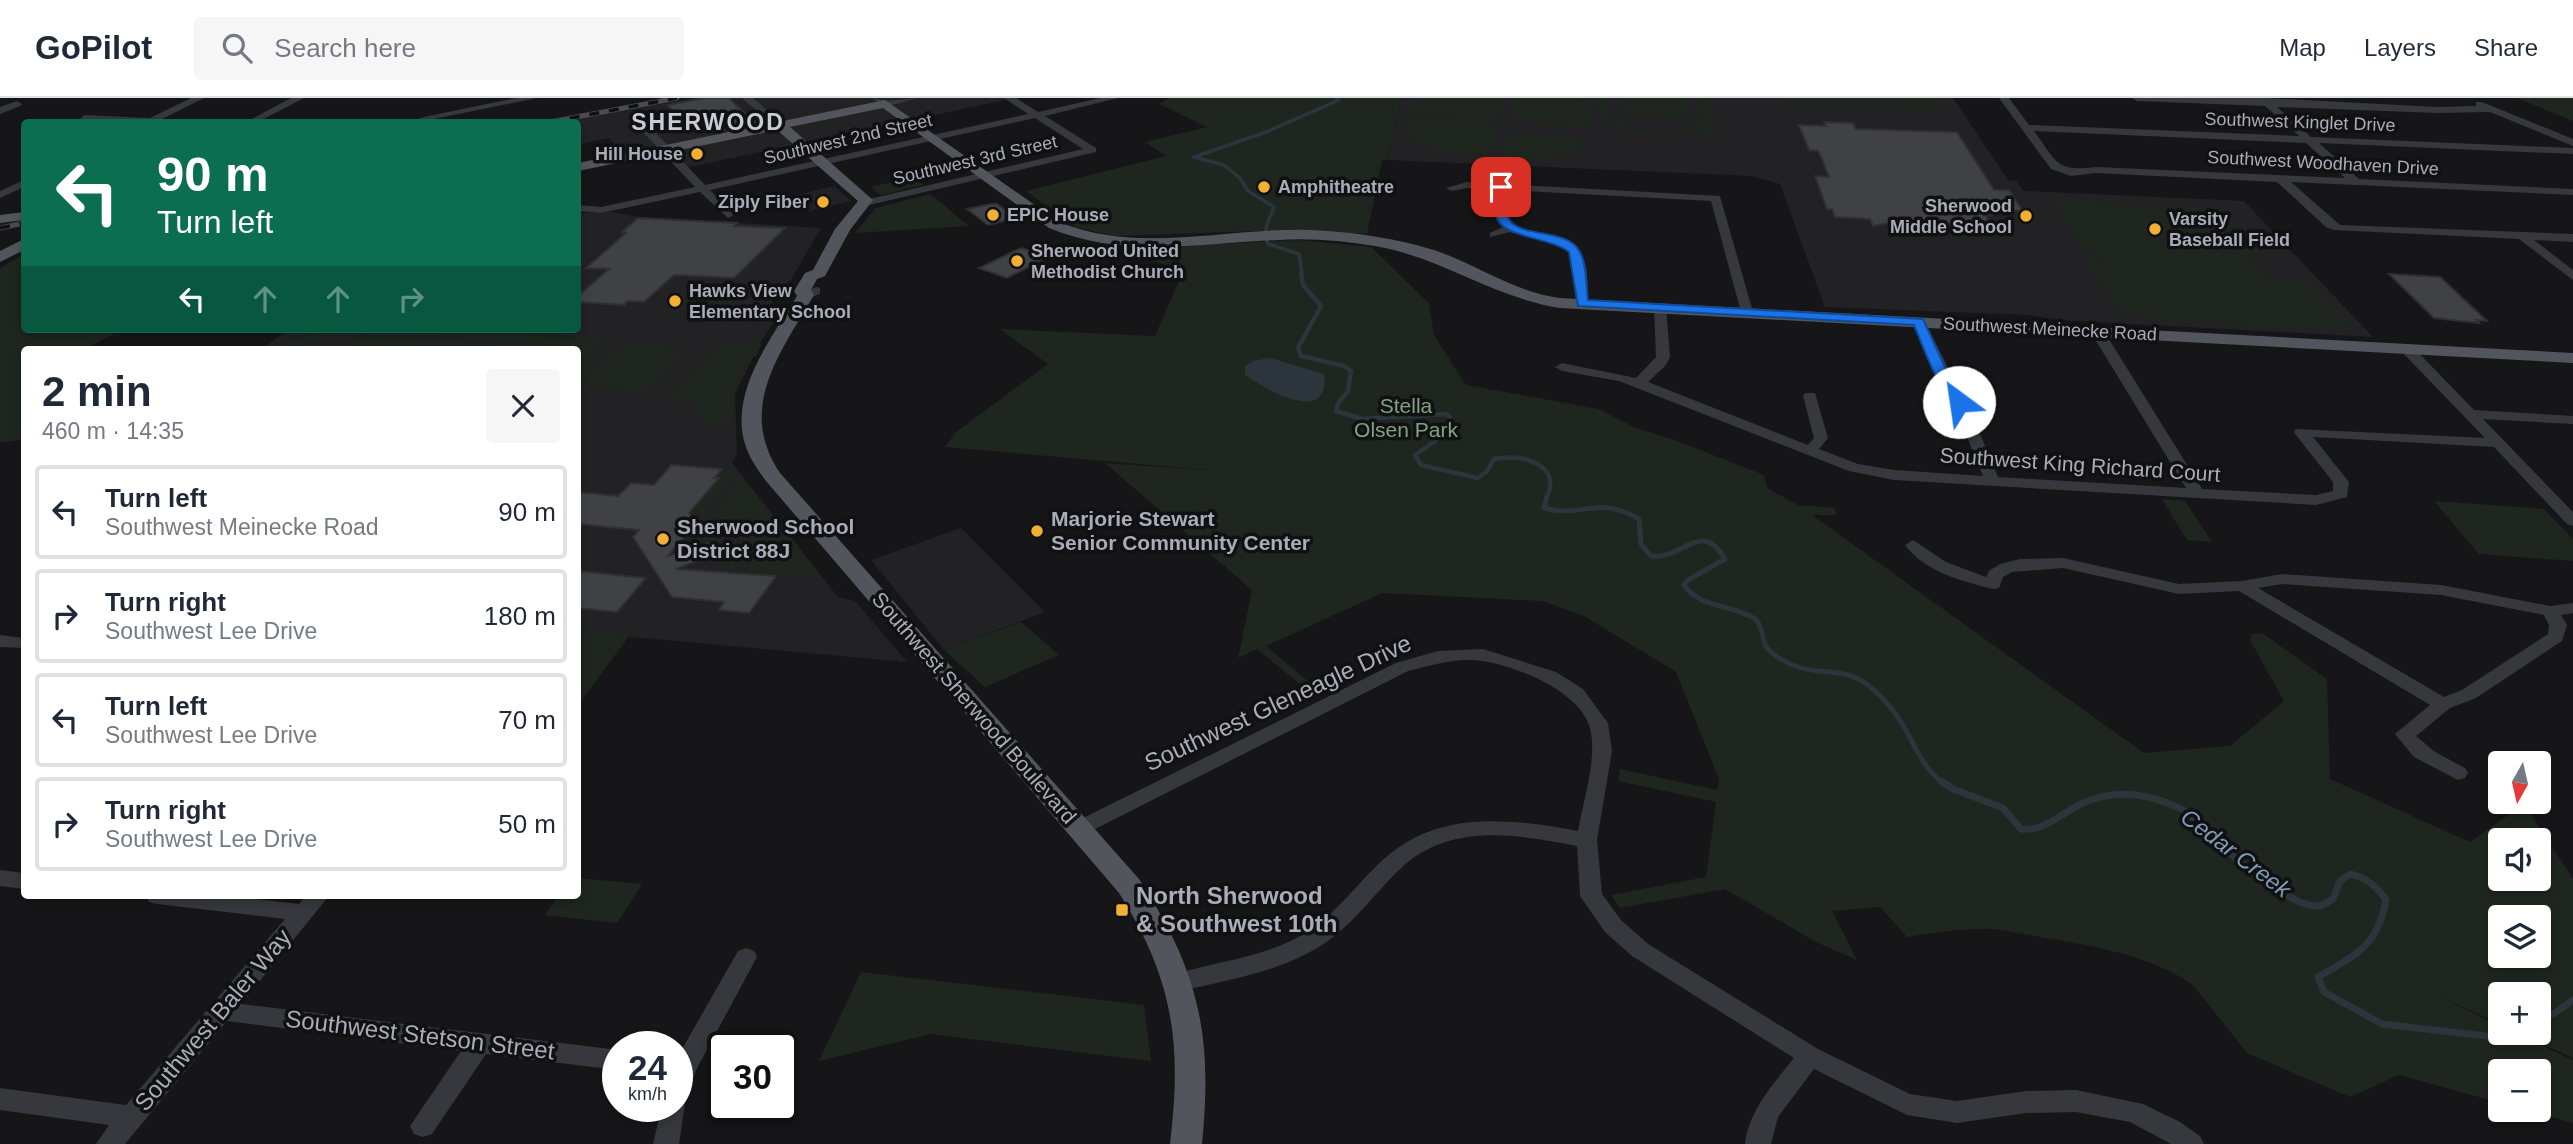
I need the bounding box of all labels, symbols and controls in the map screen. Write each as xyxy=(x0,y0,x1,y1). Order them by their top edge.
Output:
search box xyxy=(194,17,684,80)
text: GoPilot xyxy=(35,29,152,66)
icon: search xyxy=(218,29,256,67)
text: Search here xyxy=(274,33,416,63)
text: Map xyxy=(2279,34,2326,61)
text: Layers xyxy=(2364,34,2436,61)
text: Share xyxy=(2474,34,2538,61)
district label: SHERWOOD xyxy=(631,109,785,135)
street label: Southwest Kinglet Drive xyxy=(2204,109,2396,135)
street label: Southwest 2nd Street xyxy=(762,110,934,168)
street label: Southwest 3rd Street xyxy=(891,131,1059,189)
place label: Hill House xyxy=(595,144,683,164)
marker: Hill House xyxy=(689,146,705,162)
icon: left xyxy=(42,147,133,238)
text: 90 m xyxy=(157,147,269,201)
street label: Southwest Woodhaven Drive xyxy=(2207,147,2439,179)
pin xyxy=(1471,157,1531,217)
icon: arrive xyxy=(1482,168,1520,206)
place label: Amphitheatre xyxy=(1278,177,1394,197)
marker: Amphitheatre xyxy=(1256,179,1272,195)
place label: Ziply Fiber xyxy=(718,192,809,212)
marker: Ziply Fiber xyxy=(815,194,831,210)
place label: Sherwood Middle School xyxy=(1890,196,2012,237)
text: Turn left xyxy=(157,204,273,240)
place label: EPIC House xyxy=(1007,205,1109,225)
marker: EPIC House xyxy=(985,207,1001,223)
marker: Sherwood Middle School xyxy=(2018,208,2034,224)
place label: Varsity Baseball Field xyxy=(2169,209,2290,250)
marker: Varsity Baseball Field xyxy=(2147,221,2163,237)
place label: Sherwood United Methodist Church xyxy=(1031,241,1184,282)
marker: Sherwood United Methodist Church xyxy=(1009,253,1025,269)
icon: left xyxy=(173,280,211,318)
icon: ahead xyxy=(246,280,284,318)
icon: ahead xyxy=(319,280,357,318)
icon: right xyxy=(392,280,430,318)
place label: Hawks View Elementary School xyxy=(689,281,851,322)
marker: Hawks View Elementary School xyxy=(667,293,683,309)
street label: Southwest Meinecke Road xyxy=(1943,313,2157,345)
position arrow xyxy=(1922,365,1996,439)
text: 2 min xyxy=(42,368,152,415)
button: close xyxy=(486,369,560,443)
park label: Stella Olsen Park xyxy=(1354,394,1458,441)
text: 460 m · 14:35 xyxy=(42,418,184,444)
street label: Southwest King Richard Court xyxy=(1939,443,2221,486)
text: Turn left xyxy=(105,483,207,513)
icon: left xyxy=(46,493,84,531)
text: 90 m xyxy=(498,497,556,527)
place label: Marjorie Stewart Senior Community Center xyxy=(1051,507,1310,554)
text: Southwest Meinecke Road xyxy=(105,514,379,540)
place label: Sherwood School District 88J xyxy=(677,515,854,562)
marker: Marjorie Stewart Senior Community Center xyxy=(1029,523,1045,539)
marker: Sherwood School District 88J xyxy=(655,531,671,547)
text: Turn right xyxy=(105,587,226,617)
street label: Southwest Sherwood Boulevard xyxy=(868,587,1081,828)
icon: right xyxy=(46,597,84,635)
text: 180 m xyxy=(484,601,556,631)
text: Southwest Lee Drive xyxy=(105,618,317,644)
street label: Southwest Gleneagle Drive xyxy=(1140,629,1415,776)
text: Turn left xyxy=(105,691,207,721)
icon: left xyxy=(46,701,84,739)
text: 70 m xyxy=(498,705,556,735)
text: Southwest Lee Drive xyxy=(105,722,317,748)
north arrow xyxy=(2488,751,2552,814)
map controls xyxy=(2488,751,2551,1122)
text: Turn right xyxy=(105,795,226,825)
water label: Cedar Creek xyxy=(2176,803,2297,904)
icon: right xyxy=(46,805,84,843)
text: 50 m xyxy=(498,809,556,839)
text: Southwest Lee Drive xyxy=(105,826,317,852)
button: sound xyxy=(2488,828,2551,891)
place label: North Sherwood & Southwest 10th xyxy=(1136,882,1337,937)
marker: North Sherwood & Southwest 10th xyxy=(1114,902,1130,918)
button: layers xyxy=(2488,905,2551,968)
street label: Southwest Baler Way xyxy=(129,923,296,1116)
button: + xyxy=(2488,982,2551,1045)
street label: Southwest Stetson Street xyxy=(284,1005,556,1064)
speed limit sign: 30 xyxy=(707,1031,798,1122)
text: 24 xyxy=(628,1048,667,1087)
button: − xyxy=(2488,1059,2551,1122)
text: km/h xyxy=(628,1084,667,1104)

